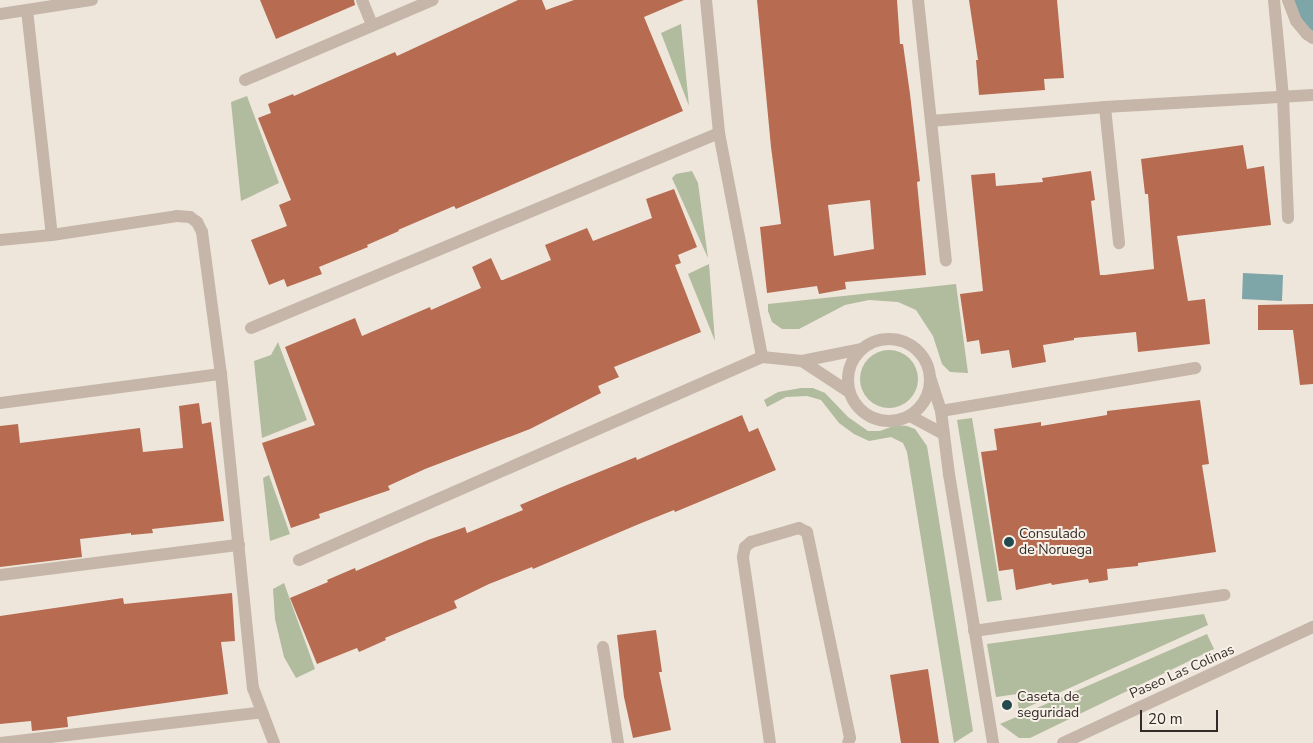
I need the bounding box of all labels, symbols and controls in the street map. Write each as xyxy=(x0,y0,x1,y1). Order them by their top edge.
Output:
place label: Consulado de Noruega xyxy=(1019,526,1092,558)
marker: Consulado de Noruega xyxy=(1003,536,1015,548)
street label: Paseo Las Colinas xyxy=(1127,641,1237,703)
place label: Caseta de seguridad xyxy=(1017,689,1079,722)
marker: Caseta de seguridad xyxy=(1001,699,1013,711)
scale bar xyxy=(1143,700,1220,732)
text: 20 m xyxy=(1148,709,1183,729)

